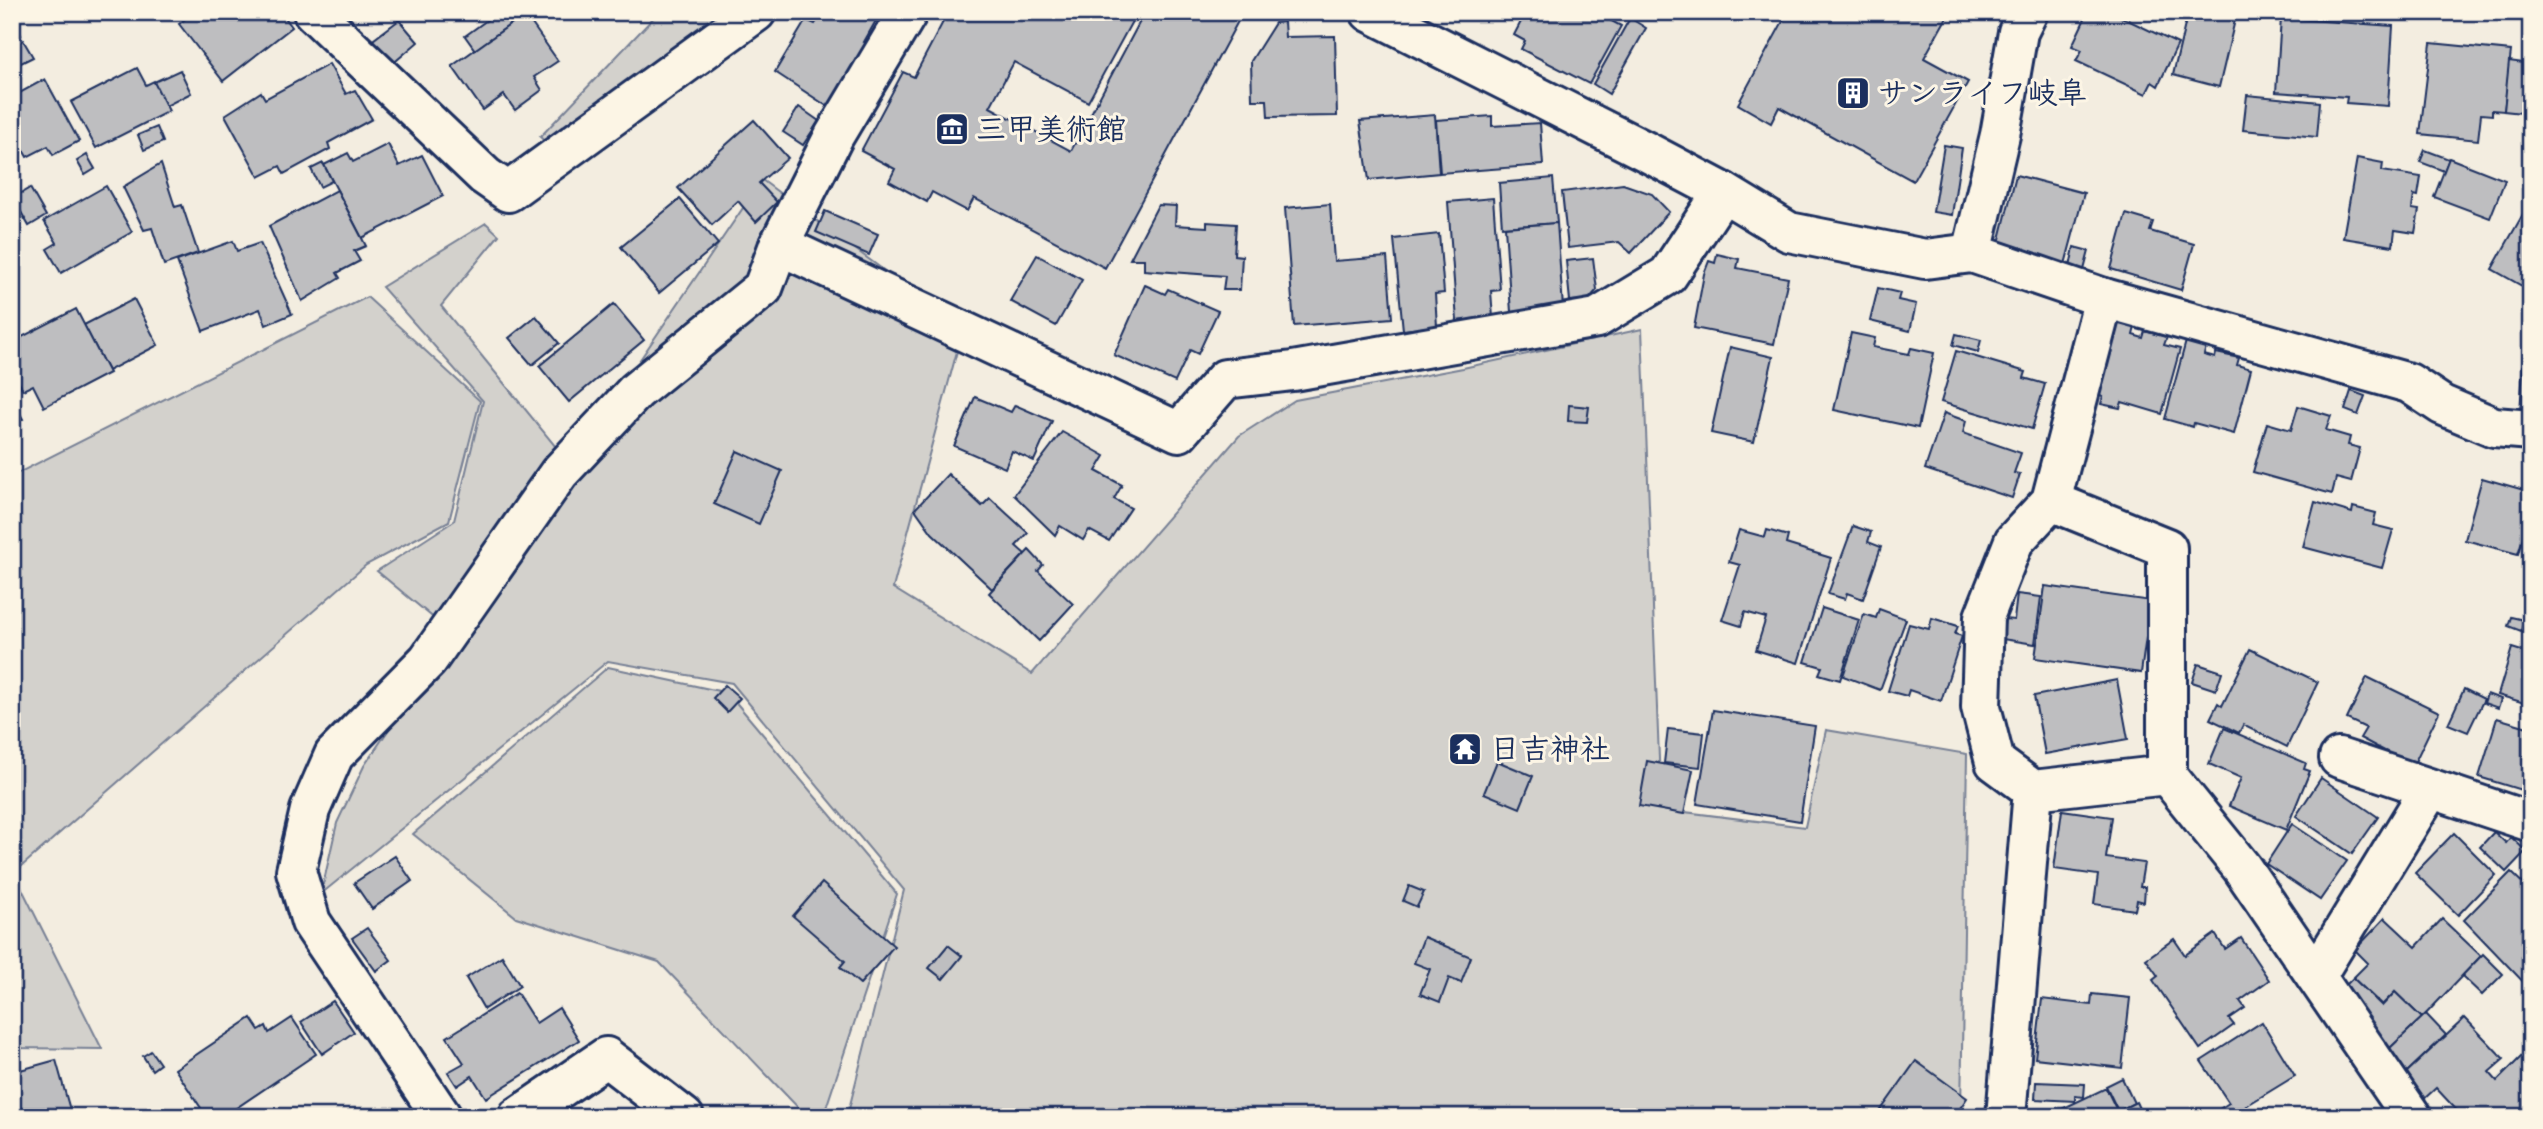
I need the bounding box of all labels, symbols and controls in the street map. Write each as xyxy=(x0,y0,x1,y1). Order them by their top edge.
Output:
building icon: サンライフ岐阜 xyxy=(1834,74,1872,112)
place label: サンライフ岐阜 xyxy=(1878,74,2087,118)
museum icon: 三甲美術館 xyxy=(933,110,971,148)
place label: 三甲美術館 xyxy=(976,110,1126,154)
temple icon: 日吉神社 xyxy=(1446,730,1484,768)
place label: 日吉神社 xyxy=(1490,730,1610,774)

